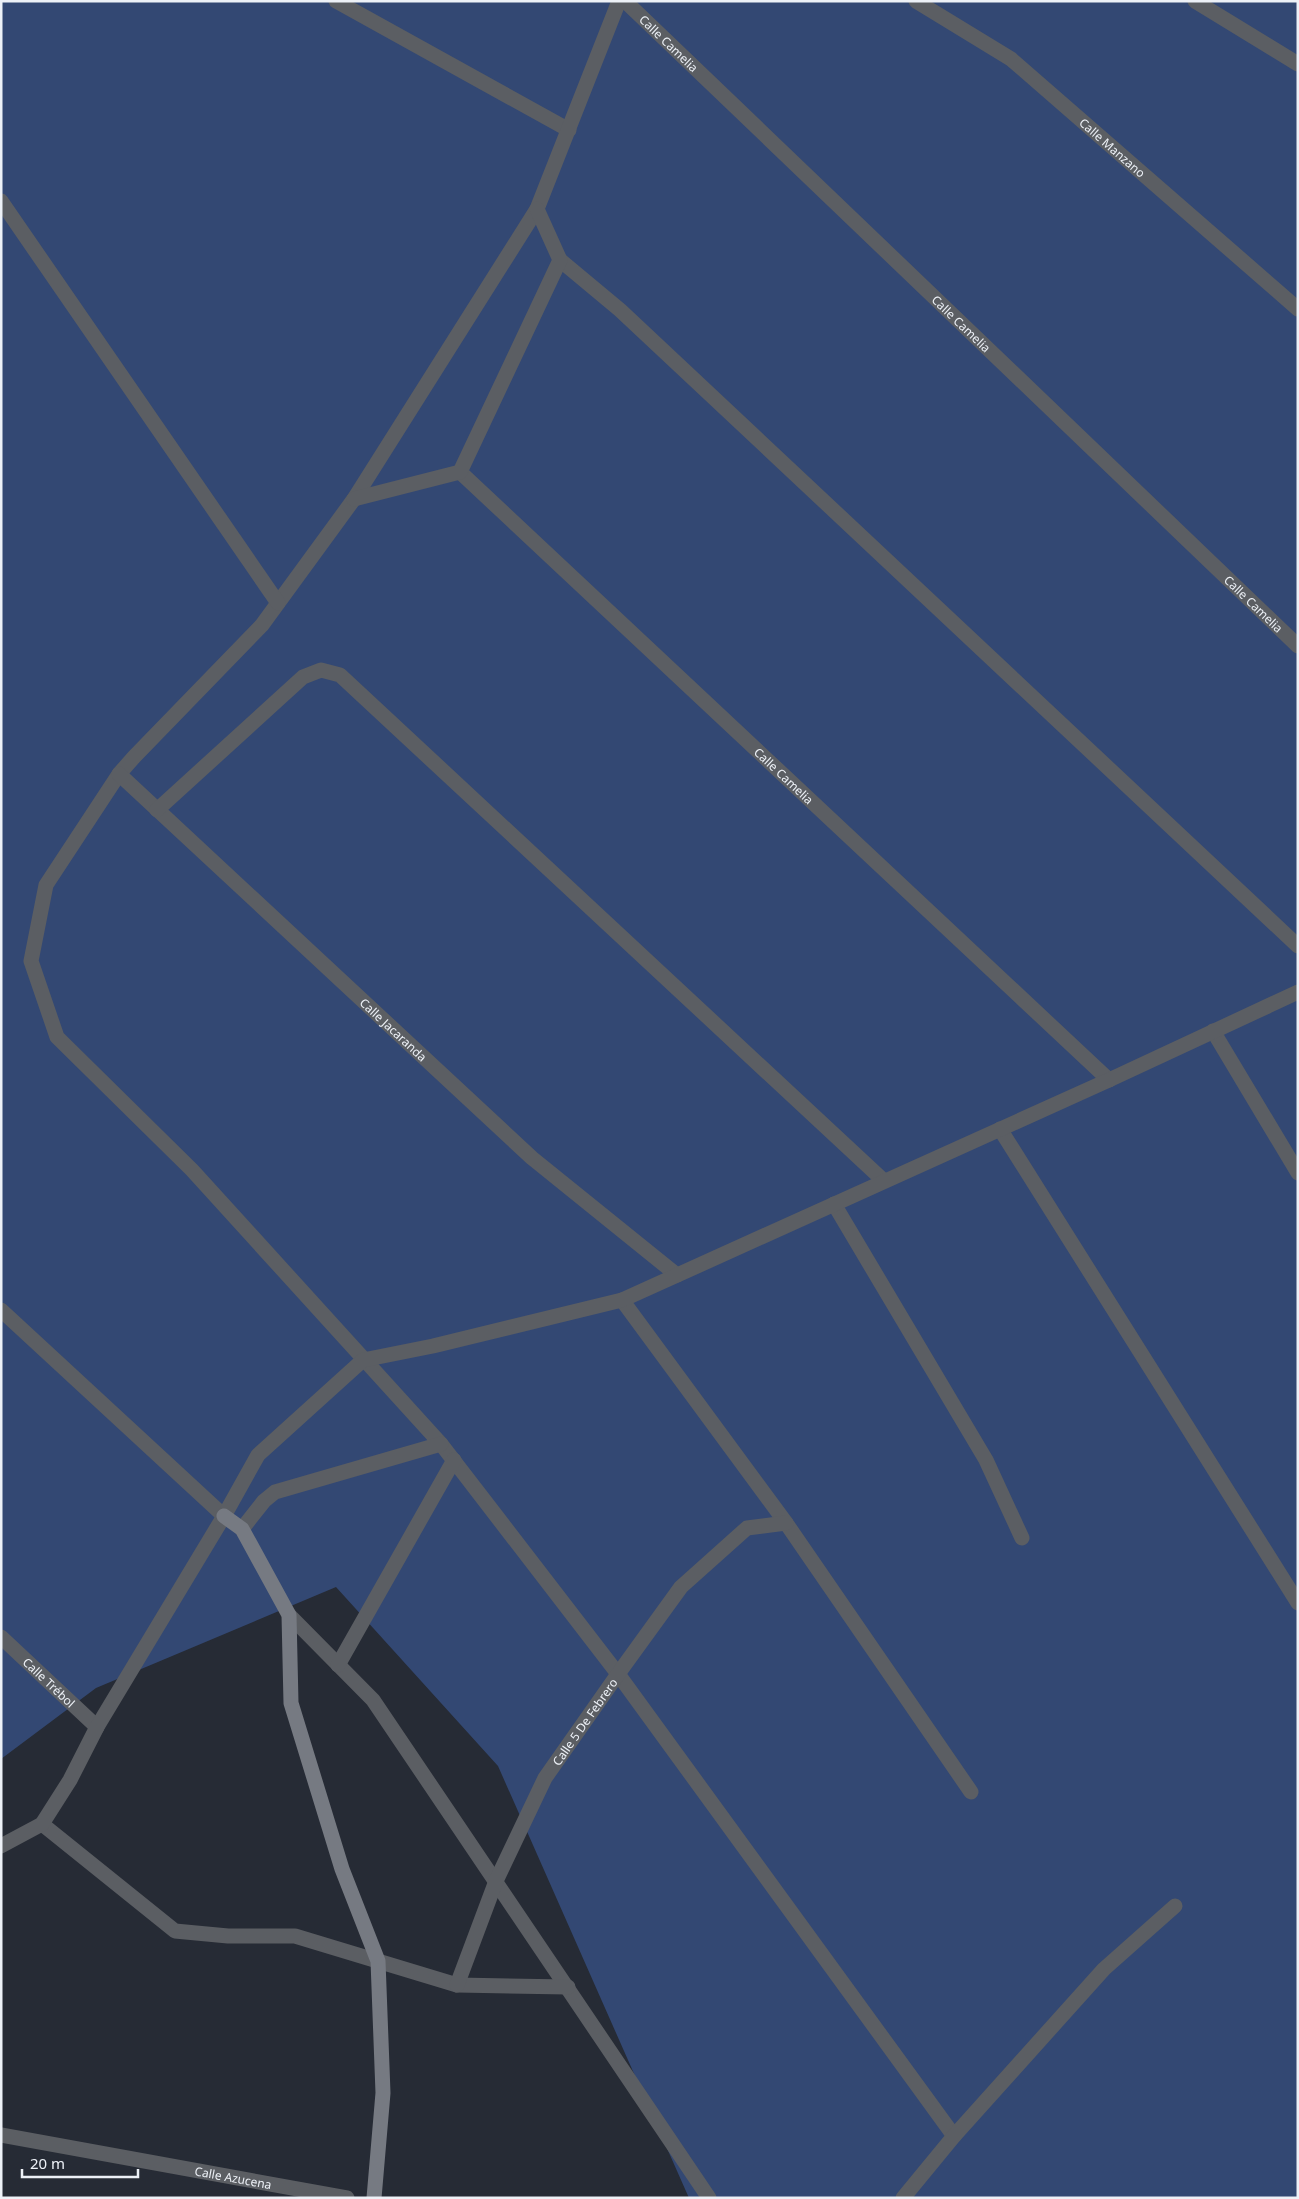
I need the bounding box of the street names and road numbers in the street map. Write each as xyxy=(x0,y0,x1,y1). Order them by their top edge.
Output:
street label: Calle Camelia xyxy=(636,11,702,76)
street label: Calle Manzano xyxy=(1076,114,1149,181)
street label: Calle Camelia xyxy=(928,291,995,356)
street label: Calle Camelia xyxy=(1221,571,1287,636)
street label: Calle Camelia xyxy=(751,743,817,808)
street label: Calle Jacaranda xyxy=(356,994,431,1065)
street label: Calle Trébol xyxy=(19,1653,79,1711)
street label: Calle 5 De Febrero xyxy=(548,1675,621,1769)
street label: Calle Azucena xyxy=(193,2162,273,2193)

